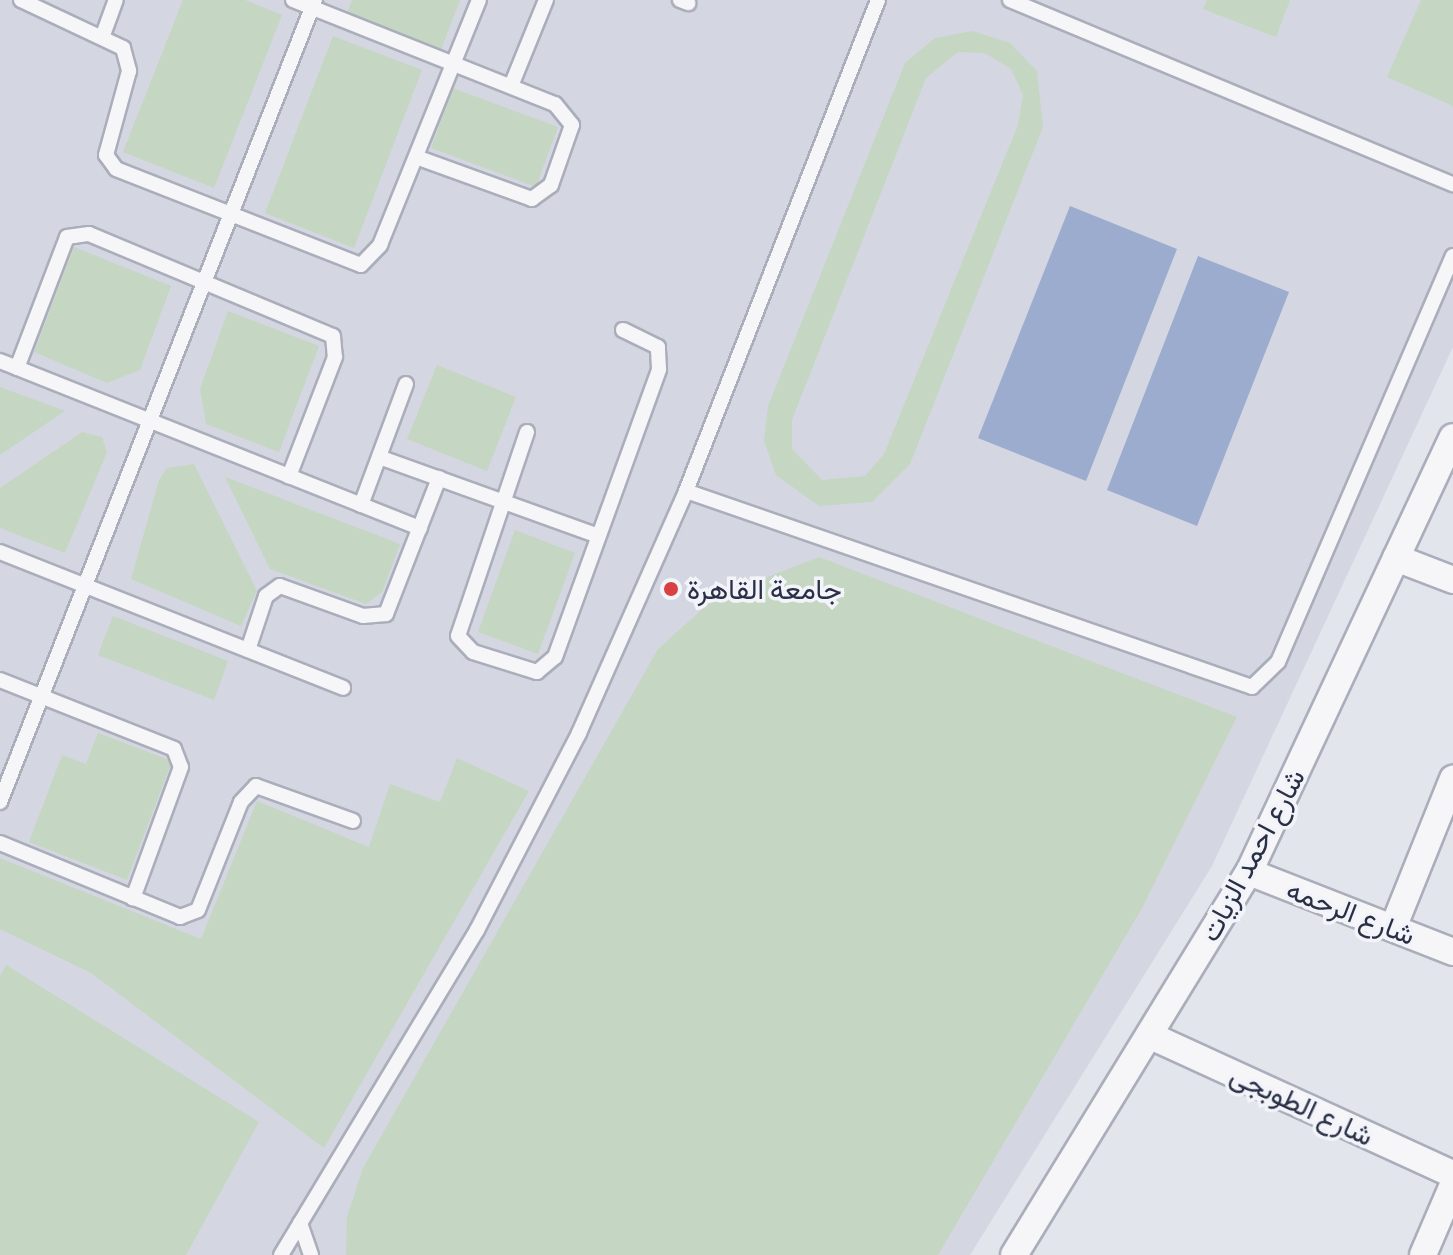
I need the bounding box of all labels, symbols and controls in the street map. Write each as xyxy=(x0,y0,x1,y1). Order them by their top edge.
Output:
place label: جامعة القاهرة xyxy=(687,572,842,606)
marker: جامعة القاهرة xyxy=(662,580,680,598)
street label: شارع احمد الزيات xyxy=(1192,763,1312,947)
street label: شارع الرحمه xyxy=(1282,872,1420,952)
street label: شارع الطوبجى xyxy=(1225,1057,1379,1153)

